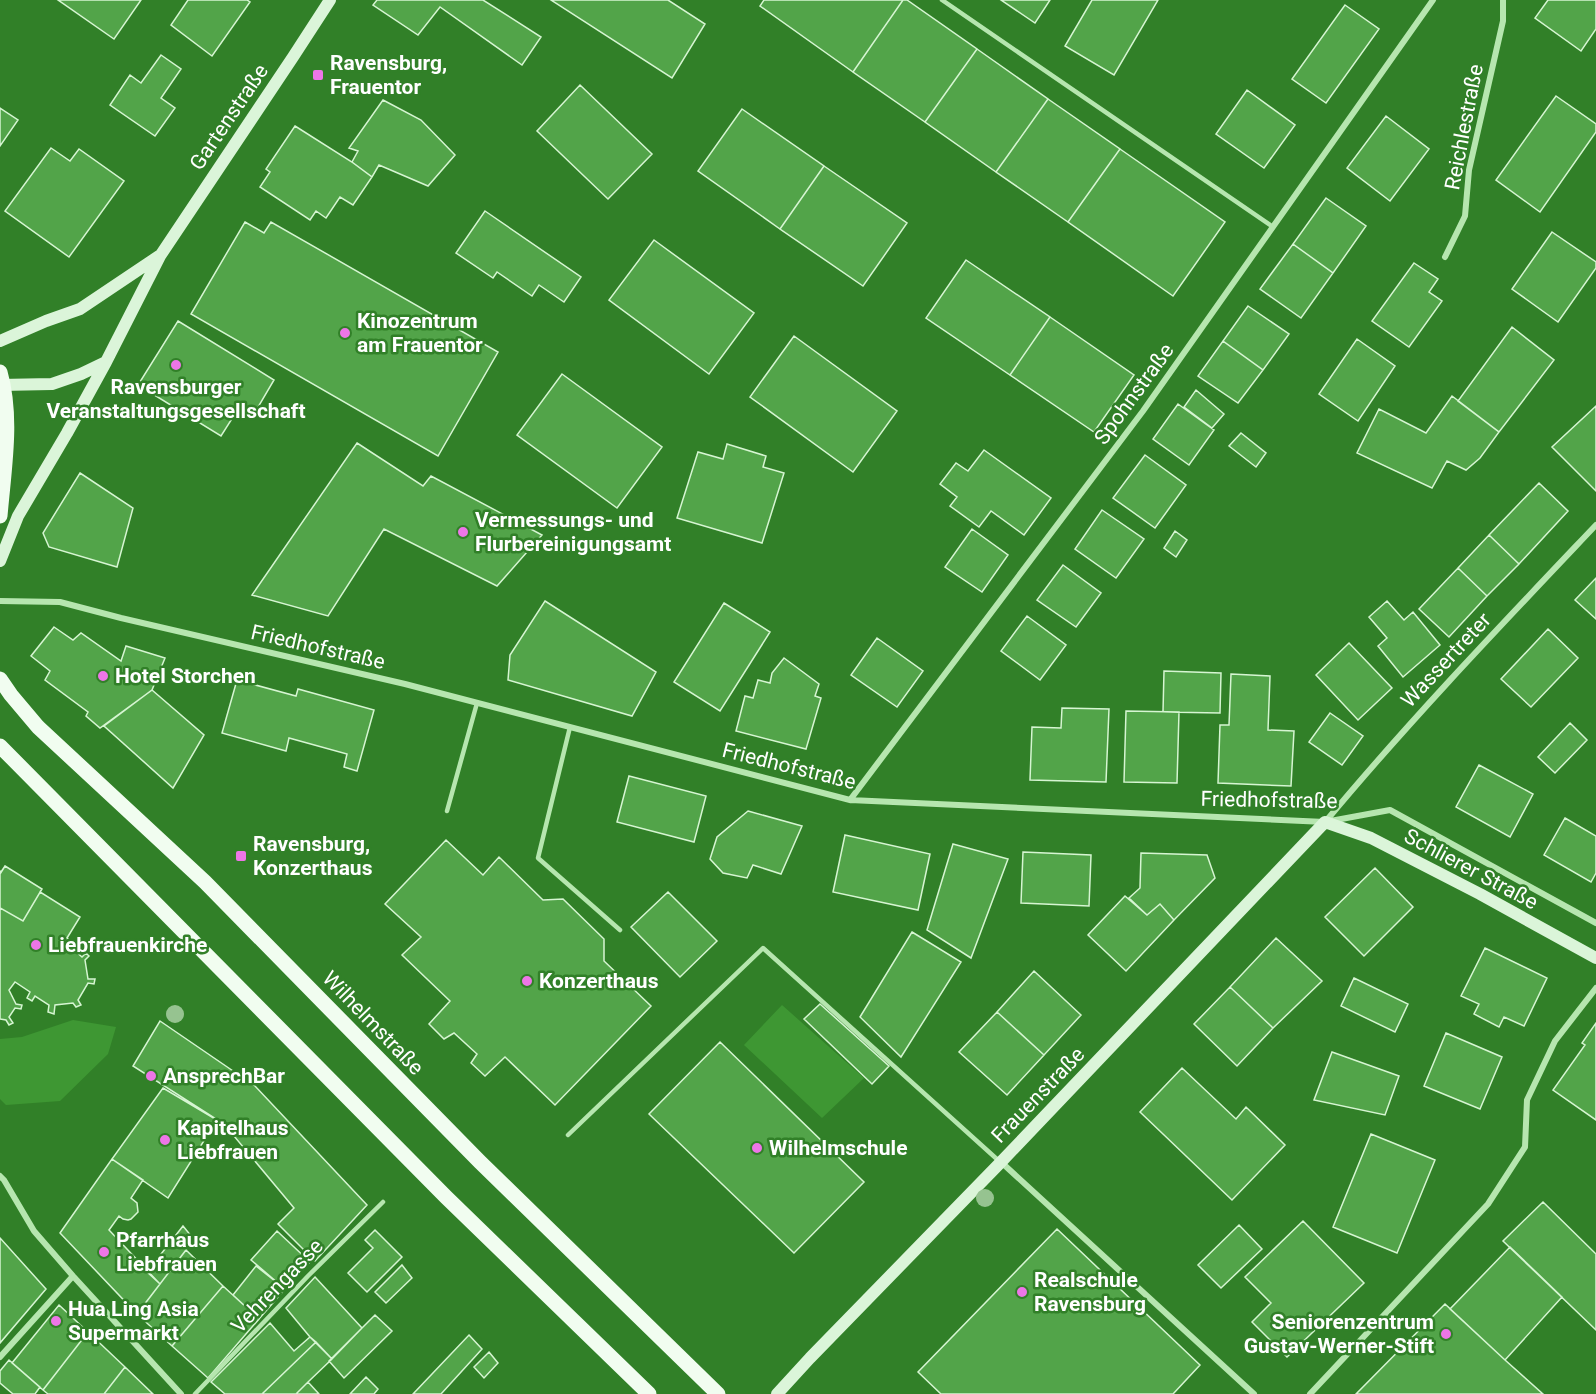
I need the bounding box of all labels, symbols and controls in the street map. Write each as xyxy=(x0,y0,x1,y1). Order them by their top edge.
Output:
place label: Ravensburg, Frauentor xyxy=(330,51,447,99)
street label: Gartenstraße xyxy=(185,60,273,174)
street label: Reichlestraße xyxy=(1440,62,1488,192)
marker: Ravensburg, Frauentor xyxy=(311,68,325,82)
place label: Kinozentrum am Frauentor xyxy=(357,309,483,357)
marker: Kinozentrum am Frauentor xyxy=(338,326,352,340)
street label: Spohnstraße xyxy=(1089,339,1179,449)
marker: Ravensburger Veranstaltungsgesellschaft xyxy=(169,358,183,372)
place label: Ravensburger Veranstaltungsgesellschaft xyxy=(46,375,306,423)
place label: Vermessungs- und Flurbereinigungsamt xyxy=(475,508,671,556)
marker: Vermessungs- und Flurbereinigungsamt xyxy=(456,525,470,539)
street label: Wassertreter xyxy=(1396,608,1496,712)
street label: Friedhofstraße xyxy=(249,620,387,674)
place label: Hotel Storchen xyxy=(115,664,256,688)
marker: Hotel Storchen xyxy=(96,669,110,683)
street label: Friedhofstraße xyxy=(720,738,858,794)
street label: Friedhofstraße xyxy=(1200,787,1338,813)
street label: Schlierer Straße xyxy=(1400,824,1542,914)
place label: Ravensburg, Konzerthaus xyxy=(253,832,373,880)
marker: Ravensburg, Konzerthaus xyxy=(234,849,248,863)
place label: Liebfrauenkirche xyxy=(48,933,207,957)
marker: Liebfrauenkirche xyxy=(29,938,43,952)
street label: Wilhelmstraße xyxy=(318,966,428,1080)
place label: Konzerthaus xyxy=(539,969,659,993)
marker: Konzerthaus xyxy=(520,974,534,988)
street label: Frauenstraße xyxy=(987,1042,1089,1148)
place label: AnsprechBar xyxy=(163,1064,285,1088)
marker: AnsprechBar xyxy=(144,1069,158,1083)
place label: Kapitelhaus Liebfrauen xyxy=(177,1116,289,1164)
marker: Kapitelhaus Liebfrauen xyxy=(158,1133,172,1147)
place label: Wilhelmschule xyxy=(769,1136,908,1160)
marker: Wilhelmschule xyxy=(750,1141,764,1155)
place label: Pfarrhaus Liebfrauen xyxy=(116,1228,217,1276)
street label: Vehrengasse xyxy=(226,1234,328,1338)
marker: Pfarrhaus Liebfrauen xyxy=(97,1245,111,1259)
place label: Realschule Ravensburg xyxy=(1034,1268,1146,1316)
marker: Realschule Ravensburg xyxy=(1015,1285,1029,1299)
place label: Hua Ling Asia Supermarkt xyxy=(68,1297,199,1345)
place label: Seniorenzentrum Gustav-Werner-Stift xyxy=(1244,1310,1434,1358)
marker: Hua Ling Asia Supermarkt xyxy=(49,1314,63,1328)
marker: Seniorenzentrum Gustav-Werner-Stift xyxy=(1439,1327,1453,1341)

